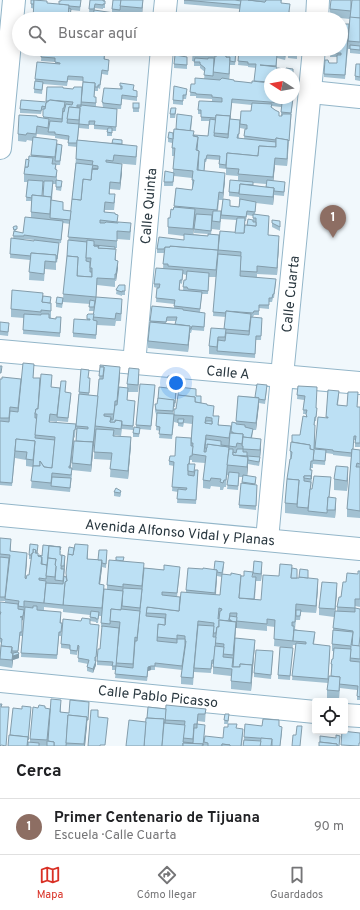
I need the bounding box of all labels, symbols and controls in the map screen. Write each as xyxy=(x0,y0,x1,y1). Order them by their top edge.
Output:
search box xyxy=(12,12,348,56)
icon: search xyxy=(26,23,48,45)
text: Buscar aquí xyxy=(58,25,137,44)
north arrow xyxy=(264,68,300,104)
street label: Calle Quinta xyxy=(138,167,161,245)
pin: 1 xyxy=(320,205,346,238)
street label: Calle Cuarta xyxy=(279,255,304,334)
street label: Calle A xyxy=(205,363,250,384)
your location xyxy=(166,373,186,393)
street label: Avenida Alfonso Vidal y Planas xyxy=(84,517,276,550)
street label: Calle Pablo Picasso xyxy=(97,683,219,712)
map controls xyxy=(312,698,348,734)
button: locate xyxy=(312,698,348,734)
text: Cerca xyxy=(16,761,62,783)
text: Primer Centenario de Tijuana xyxy=(54,809,260,828)
text: 1 xyxy=(26,819,32,835)
text: 90 m xyxy=(314,819,344,835)
text: Escuela · Calle Cuarta xyxy=(54,828,176,844)
tab: Mapa xyxy=(37,864,63,902)
tab: Cómo llegar xyxy=(137,864,197,902)
tab: Guardados xyxy=(270,864,323,902)

